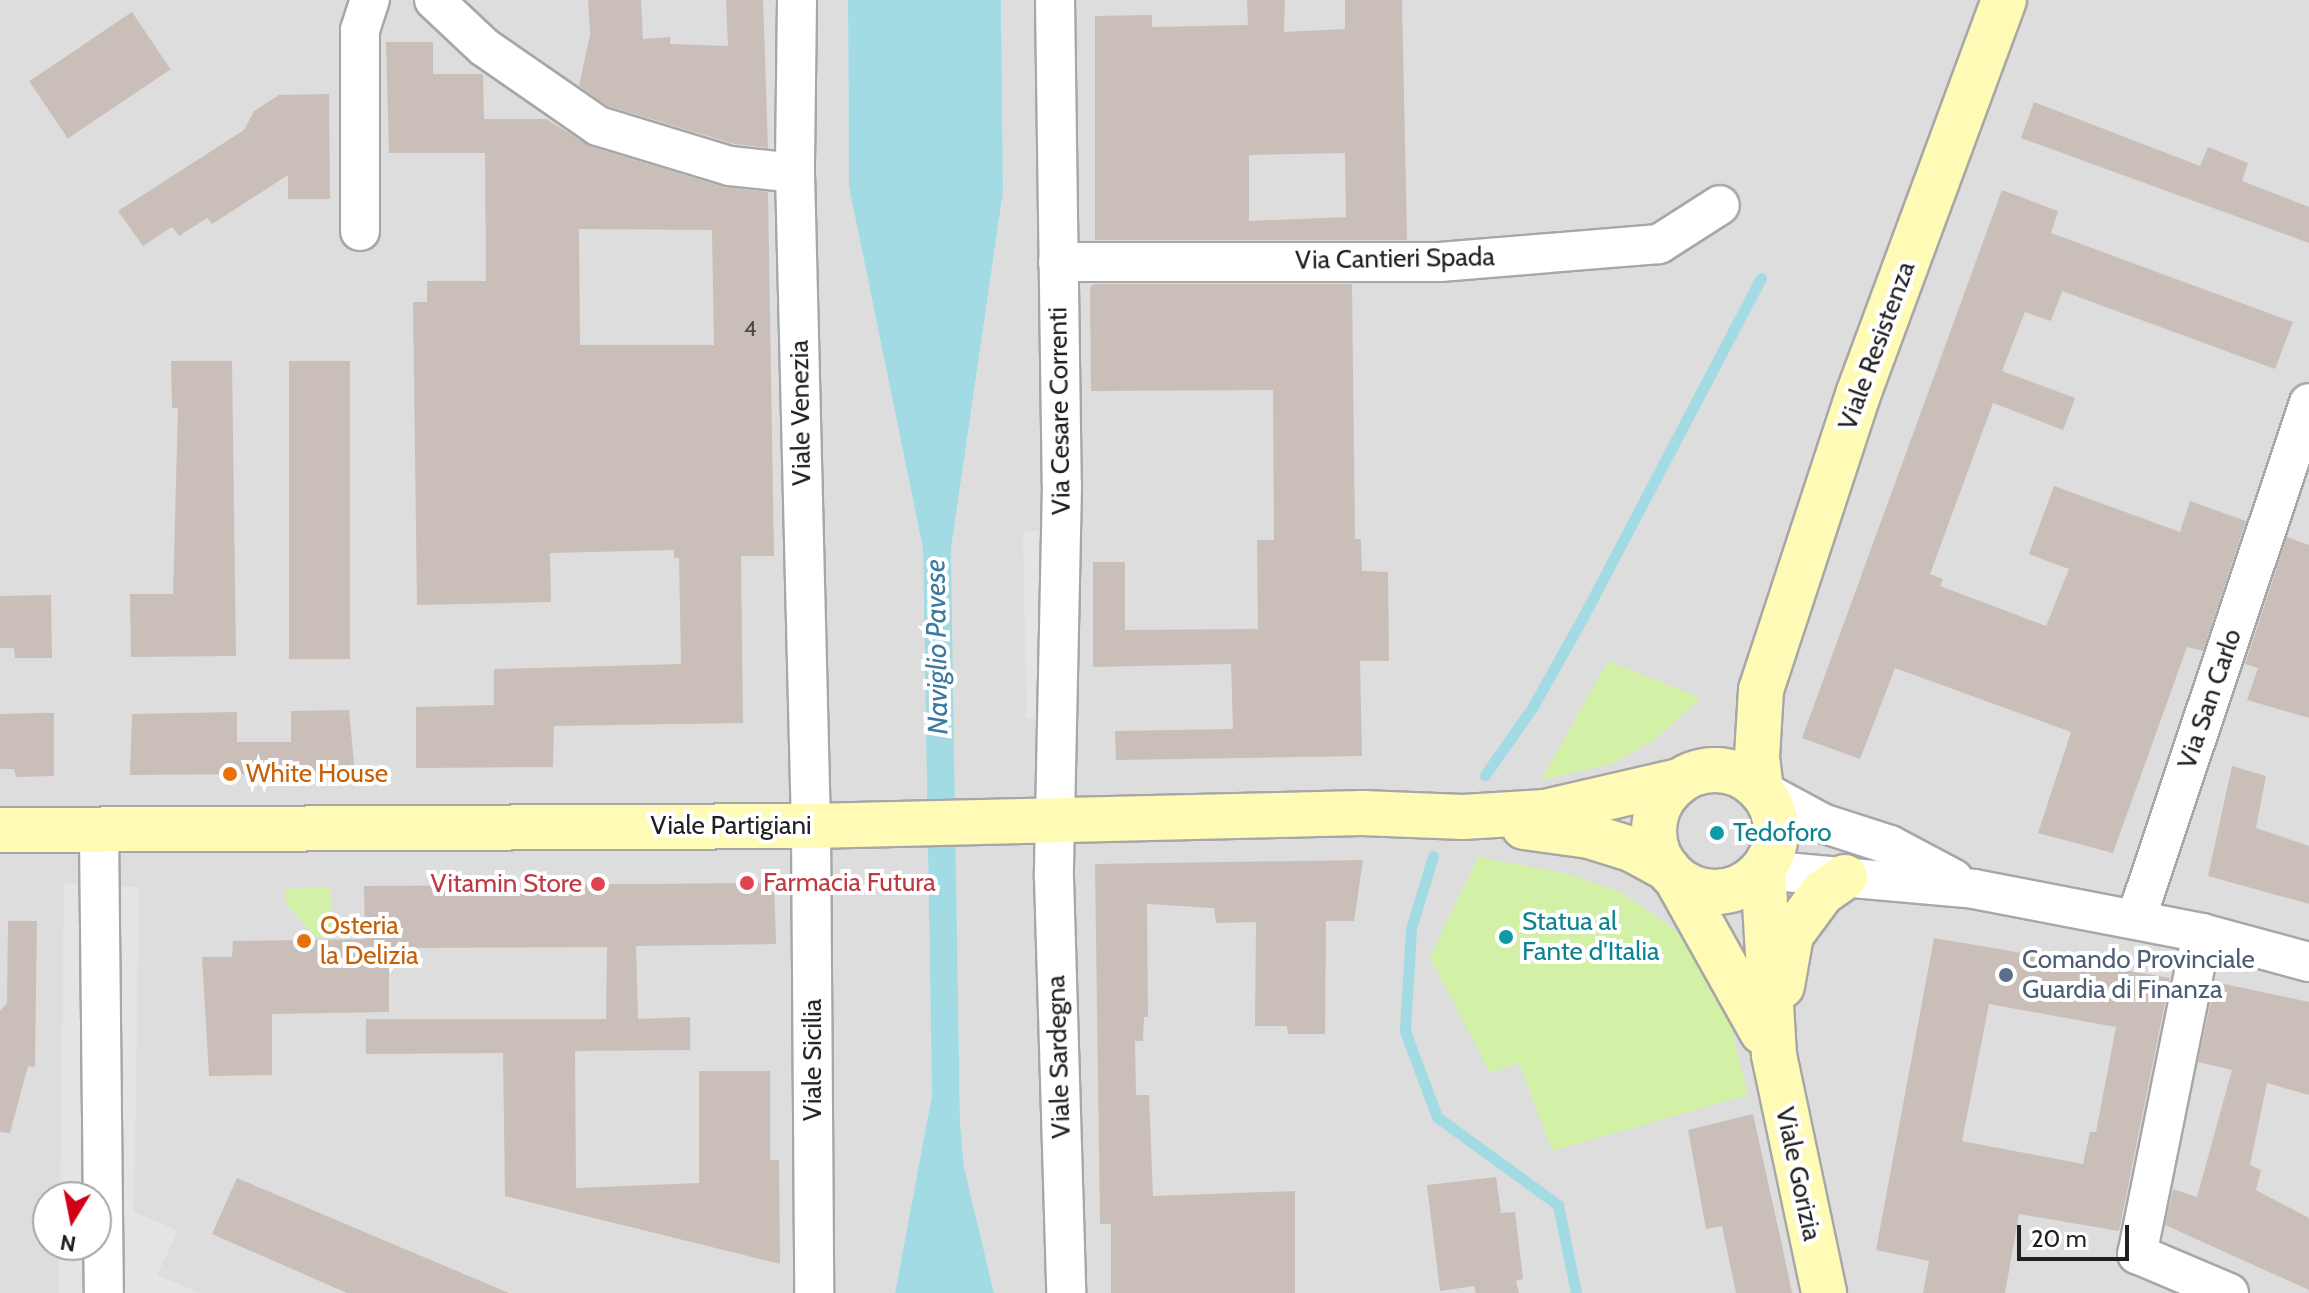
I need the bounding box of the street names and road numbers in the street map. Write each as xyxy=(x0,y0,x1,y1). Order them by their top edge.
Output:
street label: Via Cantieri Spada xyxy=(1295,242,1495,276)
street label: Viale Resistenza xyxy=(1832,258,1922,434)
street label: Via Cesare Correnti xyxy=(1043,307,1077,515)
street label: Viale Venezia xyxy=(784,340,818,486)
street label: Via San Carlo xyxy=(2171,625,2249,773)
street label: Viale Partigiani xyxy=(650,810,812,842)
street label: Viale Sardegna xyxy=(1041,975,1077,1139)
street label: Viale Sicilia xyxy=(797,999,829,1121)
street label: Viale Gorizia xyxy=(1769,1104,1827,1244)

